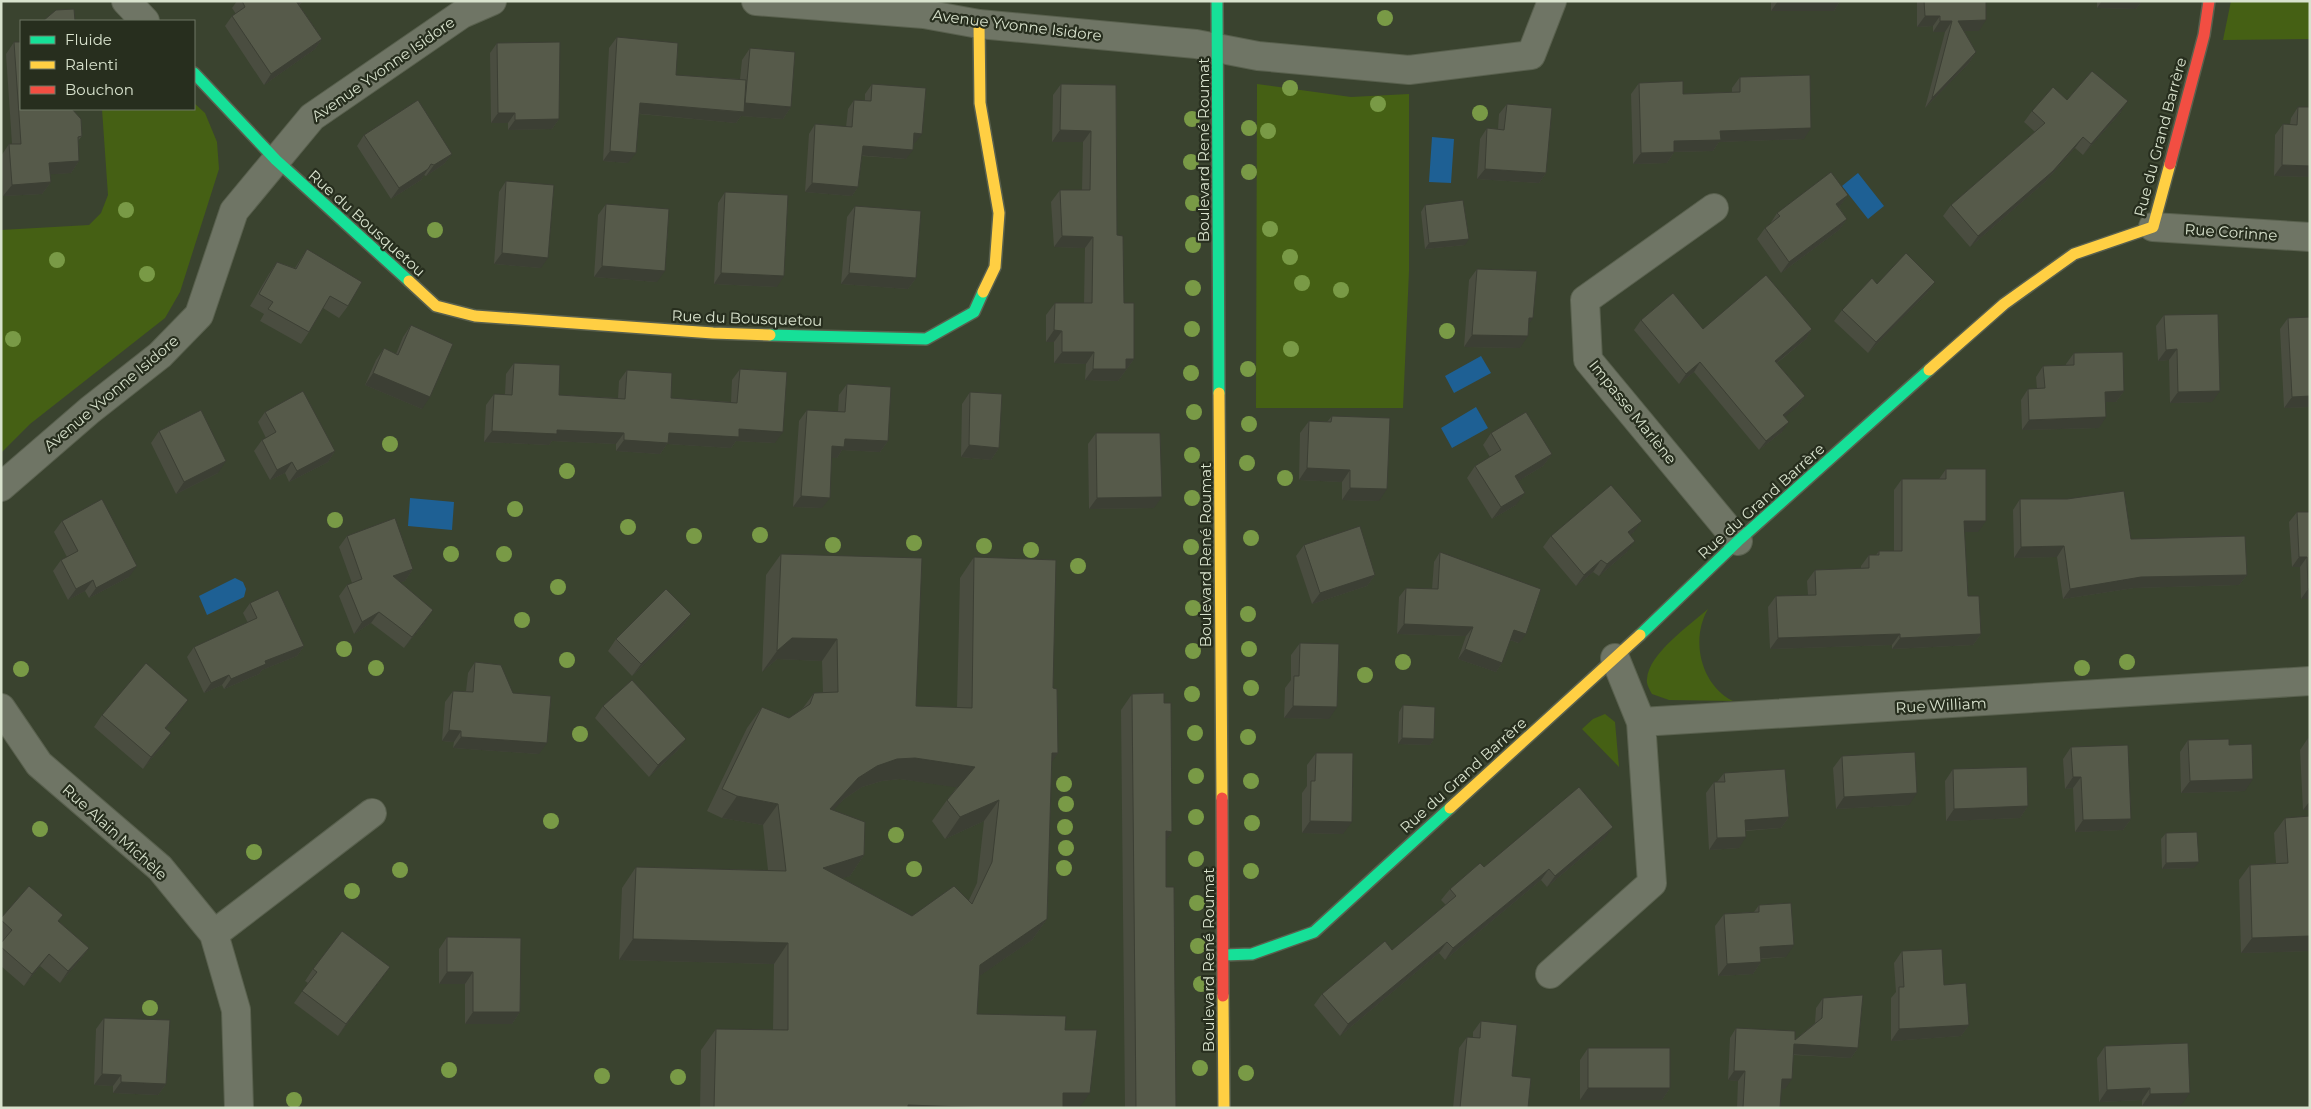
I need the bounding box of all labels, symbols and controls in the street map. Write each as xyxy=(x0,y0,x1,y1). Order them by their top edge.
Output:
street label: Avenue Yvonne Isidore xyxy=(931,5,1103,45)
street label: Avenue Yvonne Isidore xyxy=(308,12,458,126)
legend xyxy=(20,20,195,110)
text: Fluide xyxy=(65,30,112,49)
text: Ralenti xyxy=(65,55,118,74)
street label: Rue du Grand Barrère xyxy=(2130,55,2190,219)
street label: Boulevard René Roumat xyxy=(1194,58,1213,242)
text: Bouchon xyxy=(65,80,134,99)
street label: Rue du Bousquetou xyxy=(305,165,429,281)
street label: Rue Corinne xyxy=(2184,219,2278,245)
street label: Rue du Bousquetou xyxy=(671,306,823,330)
street label: Avenue Yvonne Isidore xyxy=(40,331,182,455)
street label: Impasse Marlène xyxy=(1585,356,1681,468)
street label: Rue du Grand Barrère xyxy=(1694,439,1828,563)
street label: Boulevard René Roumat xyxy=(1196,463,1215,647)
street label: Rue William xyxy=(1895,693,1987,717)
street label: Rue du Grand Barrère xyxy=(1396,713,1530,837)
street label: Rue Alain Michèle xyxy=(59,780,171,884)
street label: Boulevard René Roumat xyxy=(1199,868,1218,1052)

